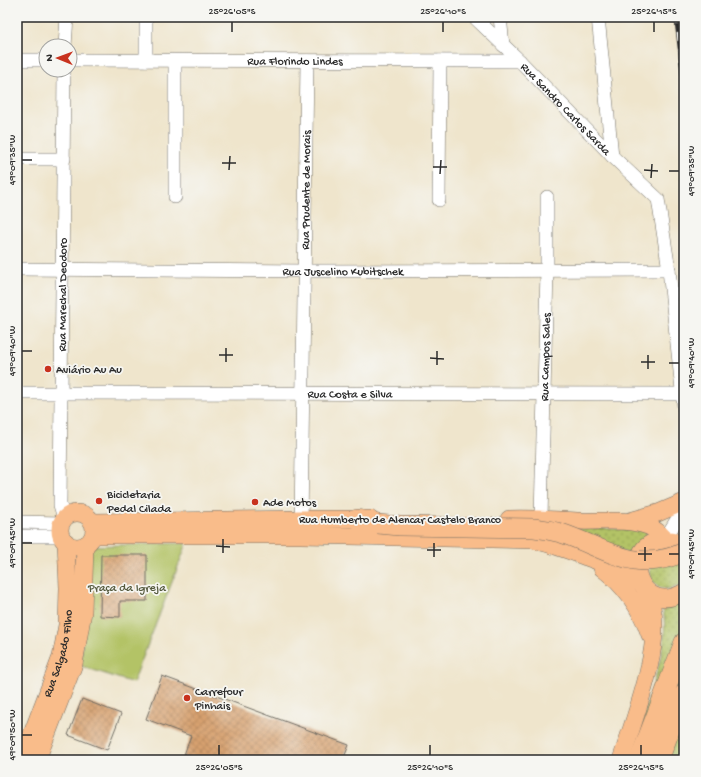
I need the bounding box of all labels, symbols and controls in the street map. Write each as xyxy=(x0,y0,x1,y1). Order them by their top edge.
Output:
text: 25°26'05"S xyxy=(209,6,256,18)
text: 25°26'10"S xyxy=(420,6,466,18)
text: 25°26'15"S xyxy=(631,6,677,18)
north arrow xyxy=(38,38,78,78)
text: N xyxy=(44,54,56,62)
street label: Rua Florindo Lindes xyxy=(247,55,343,70)
street label: Rua Sandro Carlos Sarda xyxy=(517,61,613,160)
street label: Rua Prudente de Morais xyxy=(300,130,315,250)
text: 49°09'35"W xyxy=(7,134,19,185)
text: 49°09'35"W xyxy=(686,145,698,196)
street label: Rua Marechal Deodoro xyxy=(56,238,71,352)
street label: Rua Juscelino Kubitschek xyxy=(283,266,405,280)
street label: Rua Campos Sales xyxy=(539,312,555,401)
text: 49°09'40"W xyxy=(7,325,19,376)
text: 49°09'40"W xyxy=(686,337,698,388)
marker: Aviário Au Au xyxy=(43,364,53,374)
place label: Aviário Au Au xyxy=(56,364,122,378)
street label: Rua Costa e Silva xyxy=(308,388,393,403)
place label: Bicicletaria Pedal Cilada xyxy=(106,489,171,517)
marker: Bicicletaria Pedal Cilada xyxy=(94,496,104,506)
marker: Ade Motos xyxy=(250,497,260,507)
place label: Ade Motos xyxy=(263,497,317,511)
street label: Rua Humberto de Alencar Castelo Branco xyxy=(299,514,501,528)
text: 49°09'45"W xyxy=(7,517,19,568)
text: 49°09'45"W xyxy=(686,528,698,579)
park label: Praça da Igreja xyxy=(87,582,166,596)
street label: Rua Salgado Filho xyxy=(41,610,76,700)
place label: Carrefour Pinhais xyxy=(194,686,244,714)
marker: Carrefour Pinhais xyxy=(182,693,192,703)
text: 49°09'50"W xyxy=(7,709,19,761)
text: 25°26'05"S xyxy=(196,762,243,774)
text: 25°26'10"S xyxy=(407,762,453,774)
text: 25°26'15"S xyxy=(618,762,664,774)

